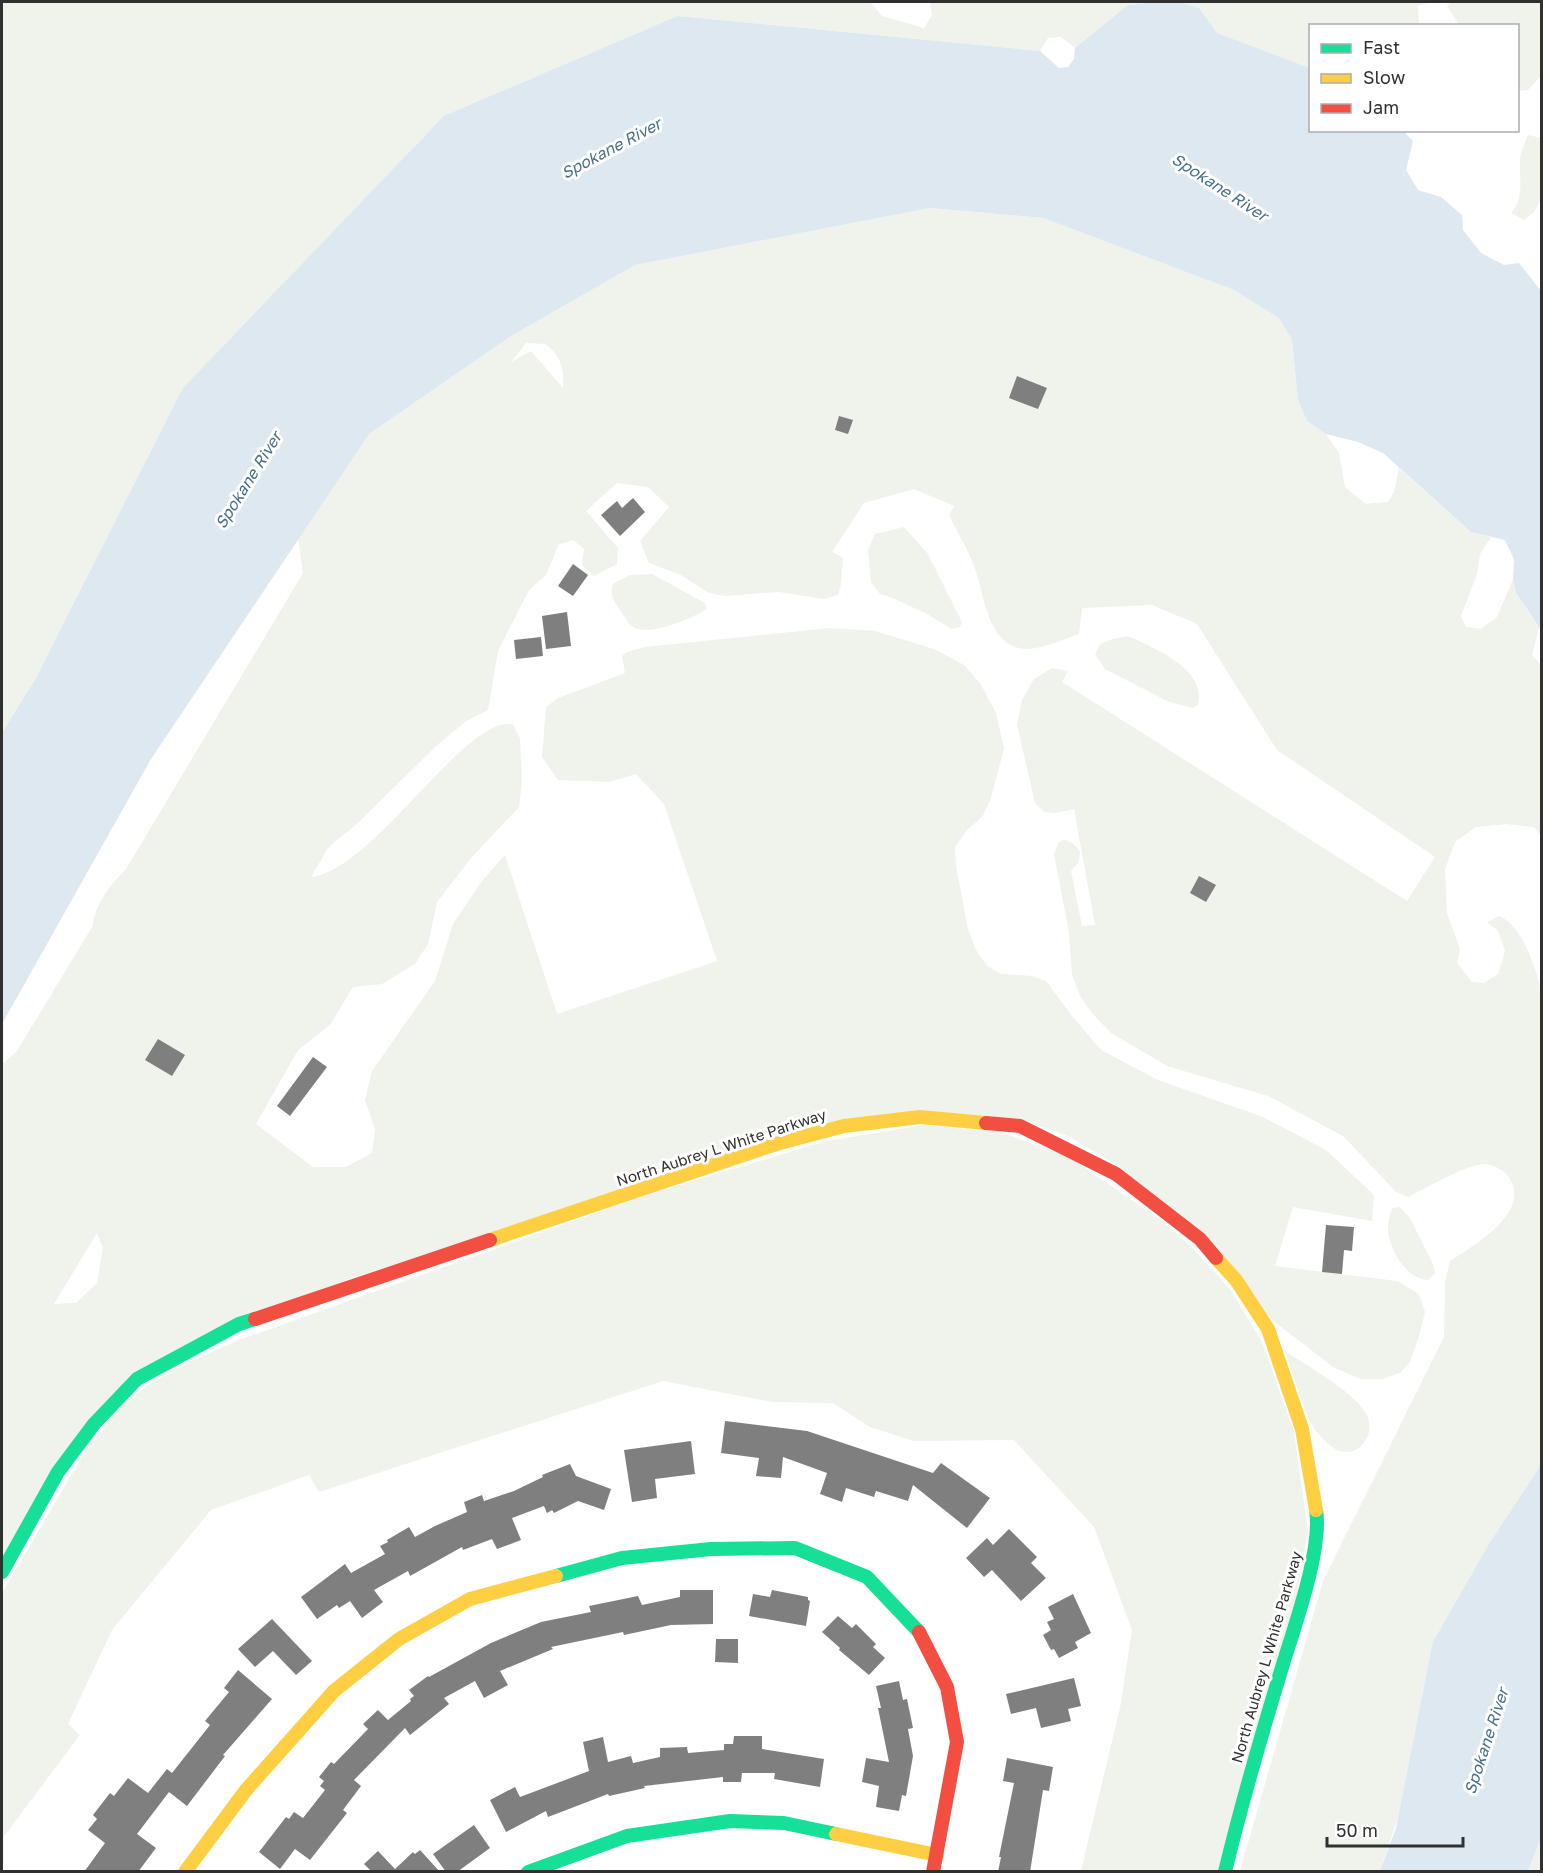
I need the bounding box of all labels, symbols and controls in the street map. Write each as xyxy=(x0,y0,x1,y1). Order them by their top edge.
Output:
legend xyxy=(1309,24,1519,132)
text: Fast xyxy=(1363,36,1400,58)
text: Slow xyxy=(1363,66,1406,88)
text: Jam xyxy=(1363,96,1399,118)
water label: Spokane River xyxy=(558,112,667,183)
water label: Spokane River xyxy=(1168,149,1274,227)
water label: Spokane River xyxy=(210,426,287,532)
street label: North Aubrey L White Parkway xyxy=(614,1104,829,1189)
street label: North Aubrey L White Parkway xyxy=(1227,1549,1305,1765)
water label: Spokane River xyxy=(1459,1683,1513,1796)
scale bar xyxy=(1327,1810,1464,1848)
text: 50 m xyxy=(1336,1819,1378,1841)

